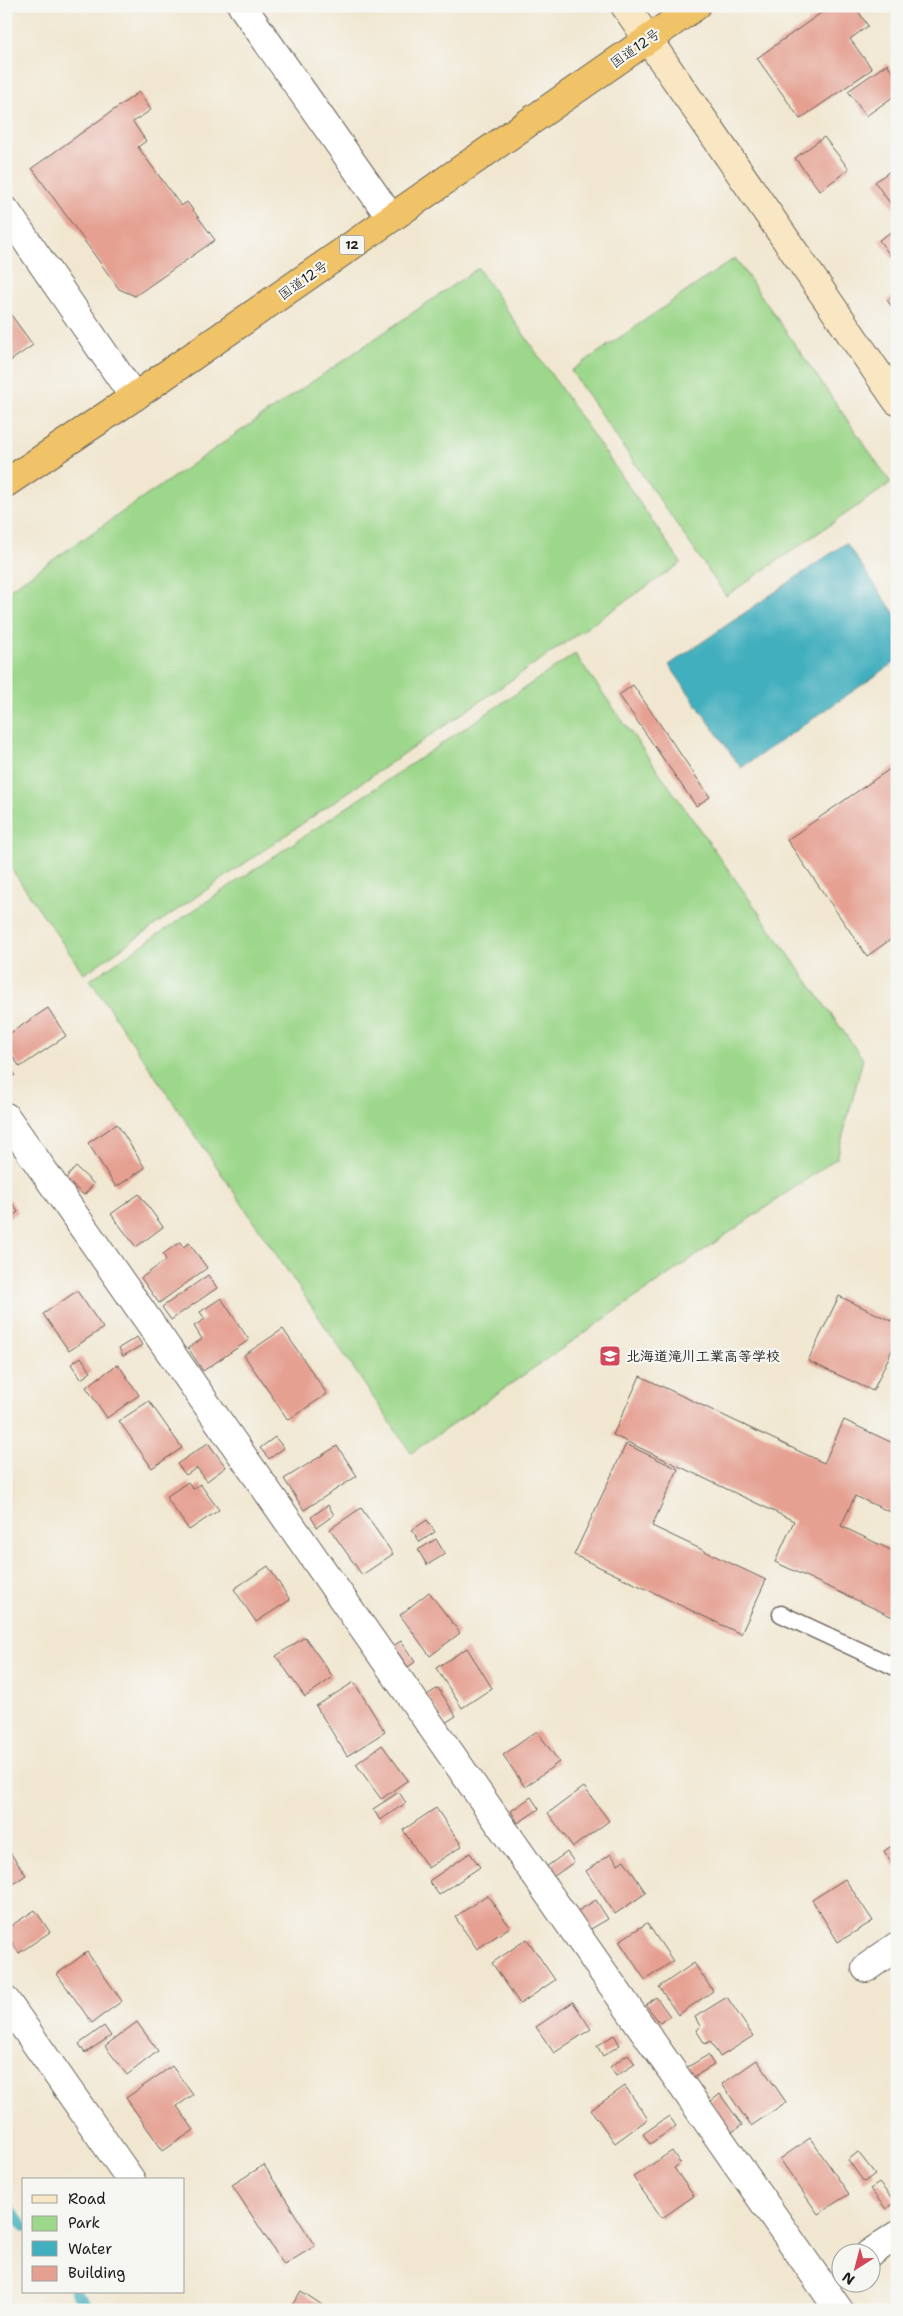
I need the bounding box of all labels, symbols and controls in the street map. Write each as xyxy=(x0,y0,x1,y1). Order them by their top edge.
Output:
street label: 国道12号 xyxy=(607,24,663,72)
road number: 12 xyxy=(340,236,364,254)
street label: 国道12号 xyxy=(275,256,331,304)
school or university icon: 北海道滝川工業高等学校 xyxy=(598,1344,622,1368)
place label: 北海道滝川工業高等学校 xyxy=(626,1347,780,1365)
legend xyxy=(22,2178,185,2294)
text: Road xyxy=(68,2189,106,2209)
text: Park xyxy=(68,2213,100,2233)
text: Water xyxy=(68,2239,112,2259)
north arrow xyxy=(830,2244,880,2294)
text: Building xyxy=(68,2263,125,2283)
text: N xyxy=(839,2268,858,2289)

